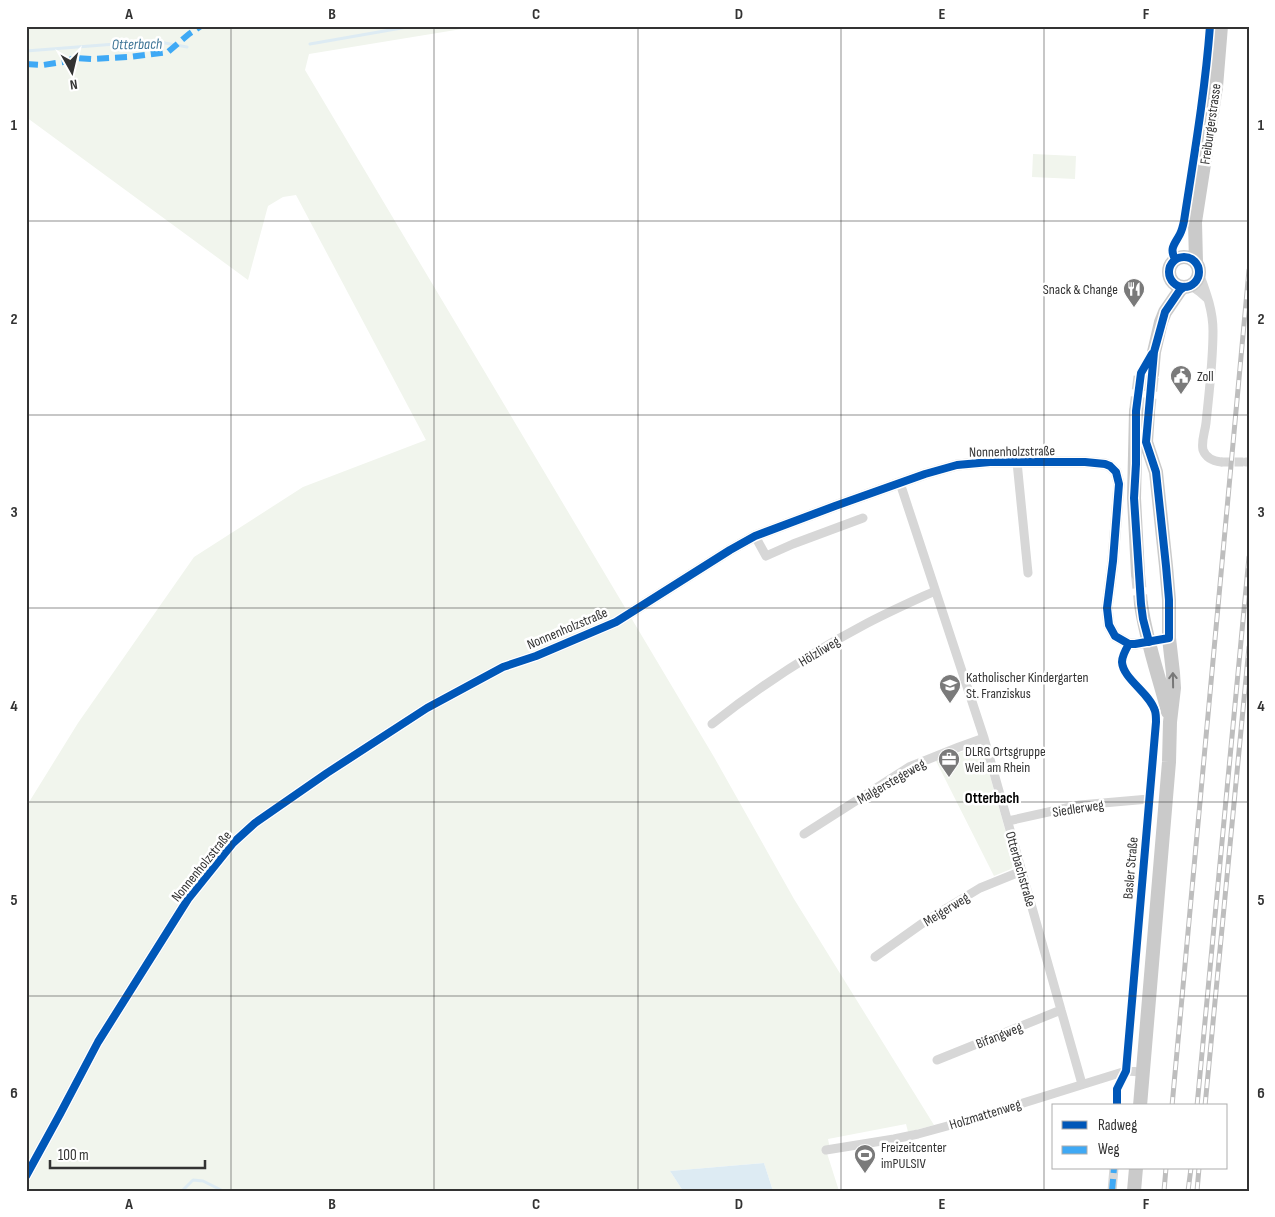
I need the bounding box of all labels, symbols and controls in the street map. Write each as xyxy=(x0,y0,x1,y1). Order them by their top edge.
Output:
text: A xyxy=(124,5,133,24)
text: B xyxy=(328,5,336,24)
text: C xyxy=(532,5,540,24)
text: D xyxy=(735,5,743,24)
text: E xyxy=(939,5,946,24)
text: F xyxy=(1143,5,1150,24)
water label: Otterbach xyxy=(112,35,162,54)
north arrow xyxy=(48,48,98,98)
text: N xyxy=(69,75,79,93)
street label: Freiburgerstrasse xyxy=(1196,82,1225,166)
text: 1 xyxy=(11,116,18,135)
text: 1 xyxy=(1258,116,1265,135)
restaurant icon: Snack & Change xyxy=(1122,277,1146,308)
place label: Snack & Change xyxy=(1043,281,1118,298)
text: 2 xyxy=(10,310,18,329)
text: 2 xyxy=(1257,310,1265,329)
public building icon: Zoll xyxy=(1169,364,1193,395)
place label: Zoll xyxy=(1197,368,1214,385)
street label: Nonnenholzstraße xyxy=(969,442,1055,461)
text: 3 xyxy=(10,503,18,522)
text: 3 xyxy=(1257,503,1265,522)
street label: Nonnenholzstraße xyxy=(524,604,610,653)
street label: Hölzliweg xyxy=(796,632,843,670)
place label: Katholischer Kindergarten St. Franziskus xyxy=(966,669,1089,702)
one-way arrow xyxy=(1169,672,1178,688)
school or university icon: Katholischer Kindergarten St. Franziskus xyxy=(938,673,962,704)
text: 4 xyxy=(10,697,18,716)
text: 4 xyxy=(1257,697,1265,716)
place label: DLRG Ortsgruppe Weil am Rhein xyxy=(965,743,1046,776)
office icon: DLRG Ortsgruppe Weil am Rhein xyxy=(937,747,961,778)
street label: Malgerstegeweg xyxy=(854,755,929,808)
district label: Otterbach xyxy=(965,789,1019,808)
street label: Siedlerweg xyxy=(1051,796,1105,821)
street label: Nonnenholzstraße xyxy=(168,828,235,905)
street label: Otterbachstraße xyxy=(1002,829,1039,909)
street label: Basler Straße xyxy=(1119,836,1142,900)
street label: Meigerweg xyxy=(920,888,973,930)
text: 5 xyxy=(10,891,18,910)
text: 5 xyxy=(1257,891,1265,910)
street label: Bifangweg xyxy=(973,1018,1025,1052)
text: 6 xyxy=(10,1084,18,1103)
text: 6 xyxy=(1257,1084,1265,1103)
street label: Holzmattenweg xyxy=(947,1095,1023,1133)
legend xyxy=(1052,1104,1228,1170)
text: Radweg xyxy=(1098,1116,1137,1135)
scale bar xyxy=(50,1137,205,1169)
place label: Freizeitcenter imPULSIV xyxy=(881,1139,947,1172)
text: Weg xyxy=(1098,1140,1120,1159)
sports icon: Freizeitcenter imPULSIV xyxy=(853,1143,877,1174)
text: 100 m xyxy=(58,1146,89,1165)
text: A xyxy=(124,1195,133,1214)
text: B xyxy=(328,1195,336,1214)
text: C xyxy=(532,1195,540,1214)
text: D xyxy=(735,1195,743,1214)
text: E xyxy=(939,1195,946,1214)
text: F xyxy=(1143,1195,1150,1214)

